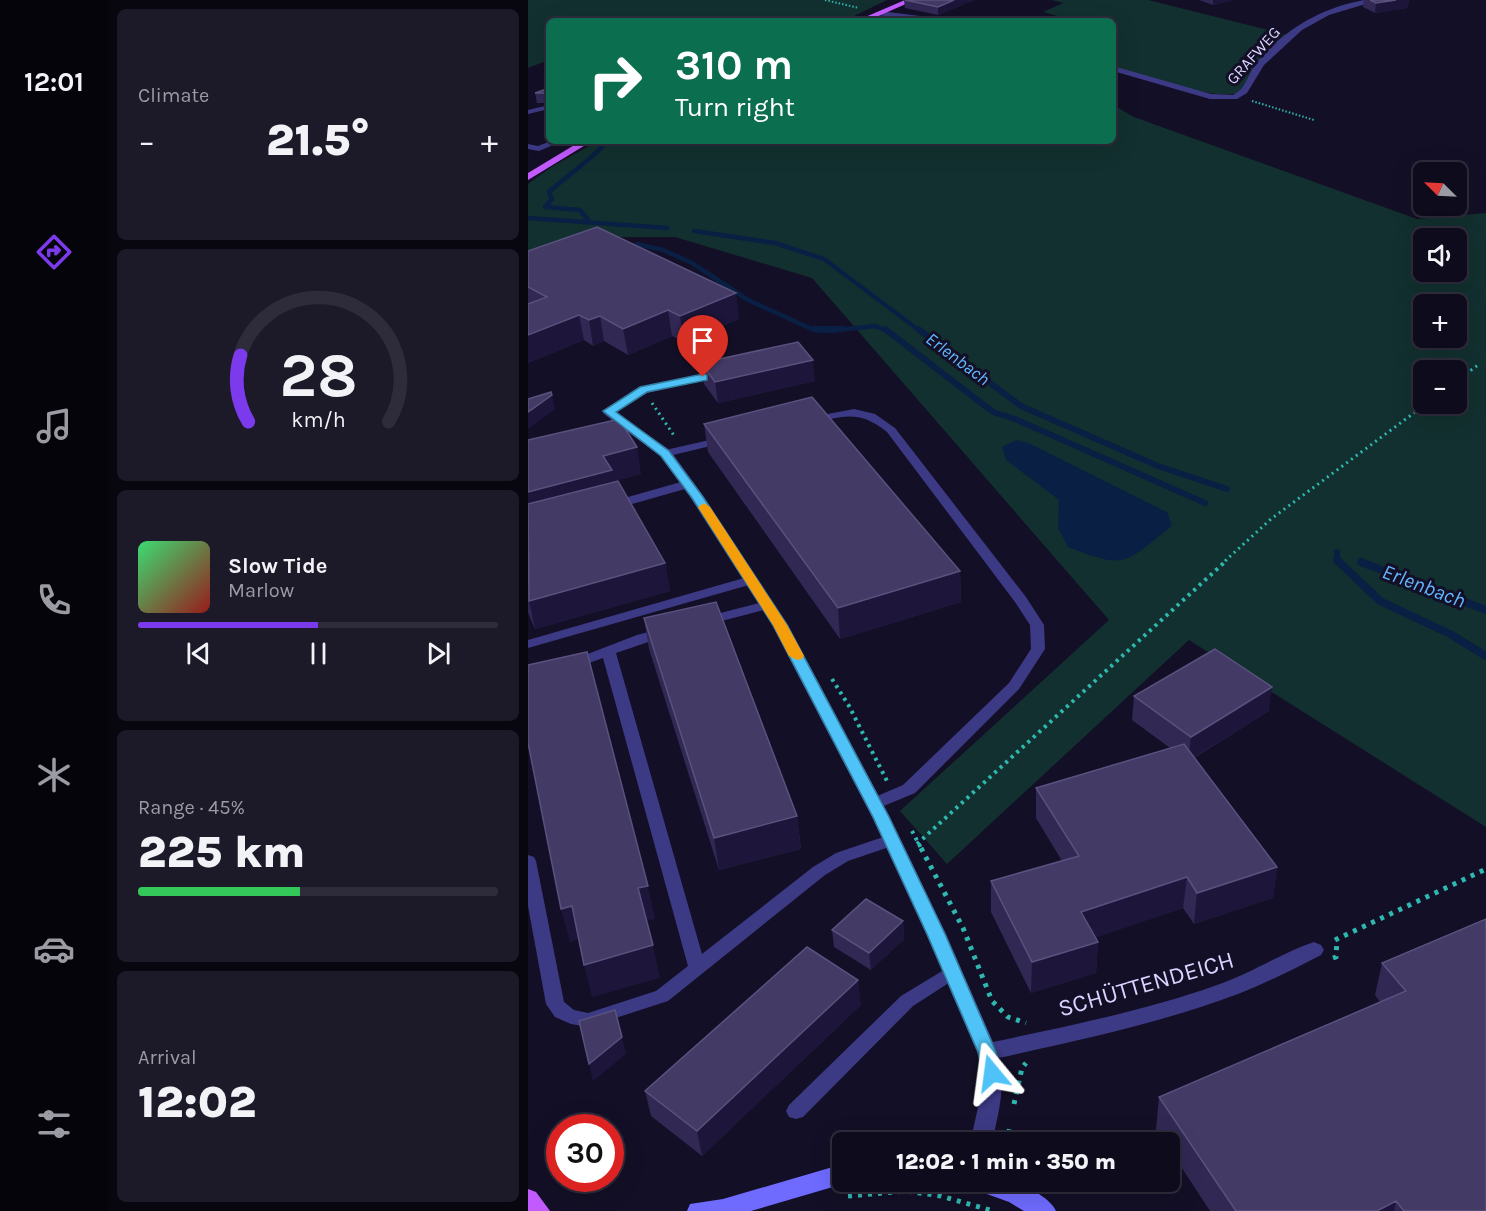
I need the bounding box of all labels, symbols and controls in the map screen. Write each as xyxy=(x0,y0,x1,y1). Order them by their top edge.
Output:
street label: GRAFWEG xyxy=(1223,23,1284,88)
text: 310 m xyxy=(675,40,793,90)
icon: right xyxy=(576,42,654,120)
text: 12:01 xyxy=(24,66,84,98)
text: Climate xyxy=(138,84,209,107)
text: Turn right xyxy=(675,91,795,123)
text: 21.5° xyxy=(266,114,370,166)
text: − xyxy=(138,122,155,160)
text: + xyxy=(481,122,498,160)
north arrow xyxy=(1413,162,1467,216)
map controls xyxy=(1413,162,1467,414)
button: sound xyxy=(1413,228,1467,282)
icon: directions xyxy=(33,231,75,273)
button: + xyxy=(1413,294,1467,348)
pin xyxy=(677,315,728,377)
icon: arrive xyxy=(686,324,719,357)
water label: Erlenbach xyxy=(922,328,994,390)
text: 28 xyxy=(279,339,357,412)
button: − xyxy=(1413,360,1467,414)
icon: music xyxy=(33,405,75,447)
text: km/h xyxy=(291,408,345,433)
text: Slow Tide xyxy=(228,553,328,579)
water label: Erlenbach xyxy=(1379,559,1469,613)
icon: phone xyxy=(33,579,75,621)
text: Marlow xyxy=(228,579,294,602)
icon: previous xyxy=(182,637,215,670)
icon: pause xyxy=(302,637,335,670)
icon: next xyxy=(422,637,455,670)
icon: climate xyxy=(33,754,75,796)
text: Range · 45% xyxy=(138,796,245,819)
text: 225 km xyxy=(138,826,305,878)
icon: car xyxy=(33,928,75,970)
street label: SCHÜTTENDEICH xyxy=(1055,946,1237,1022)
position arrow xyxy=(960,1041,1024,1105)
text: Arrival xyxy=(138,1046,197,1069)
text: 12:02 xyxy=(138,1076,256,1128)
icon: filters xyxy=(33,1103,75,1145)
speed limit sign: 30 xyxy=(546,1114,624,1192)
text: 12:02 · 1 min · 350 m xyxy=(896,1149,1116,1175)

